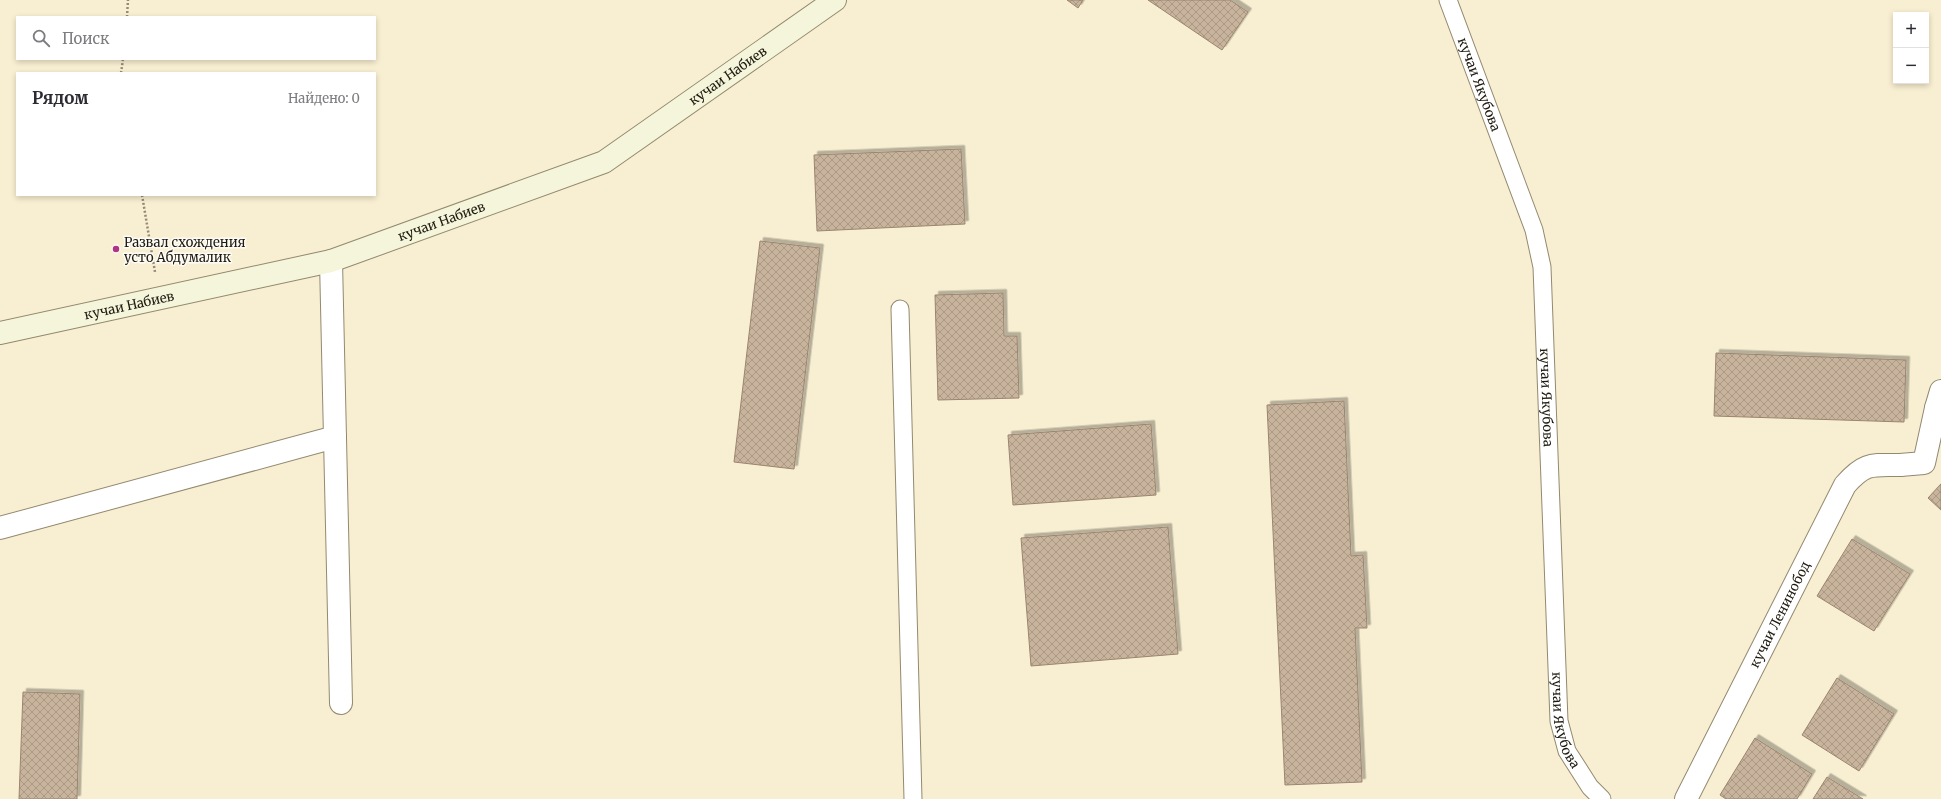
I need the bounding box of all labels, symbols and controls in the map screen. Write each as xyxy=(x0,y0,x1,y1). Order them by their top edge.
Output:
map controls xyxy=(1893,12,1929,84)
button: + xyxy=(1893,12,1929,48)
search box xyxy=(16,16,376,60)
icon: search xyxy=(30,27,52,49)
text: Поиск xyxy=(62,29,109,48)
street label: кучаи Якубова xyxy=(1454,35,1505,134)
street label: кучаи Набиев xyxy=(685,42,770,109)
button: − xyxy=(1893,48,1929,84)
text: Рядом xyxy=(32,87,88,109)
text: Найдено: 0 xyxy=(288,90,360,107)
street label: кучаи Набиев xyxy=(395,197,487,245)
place label: Развал схождения усто Абдумалик xyxy=(124,234,246,266)
marker: Развал схождения усто Абдумалик xyxy=(111,244,121,254)
street label: кучаи Набиев xyxy=(83,287,176,323)
street label: кучаи Якубова xyxy=(1537,348,1557,447)
street label: кучаи Ленинобод xyxy=(1745,558,1814,671)
street label: кучаи Якубова xyxy=(1549,672,1584,771)

